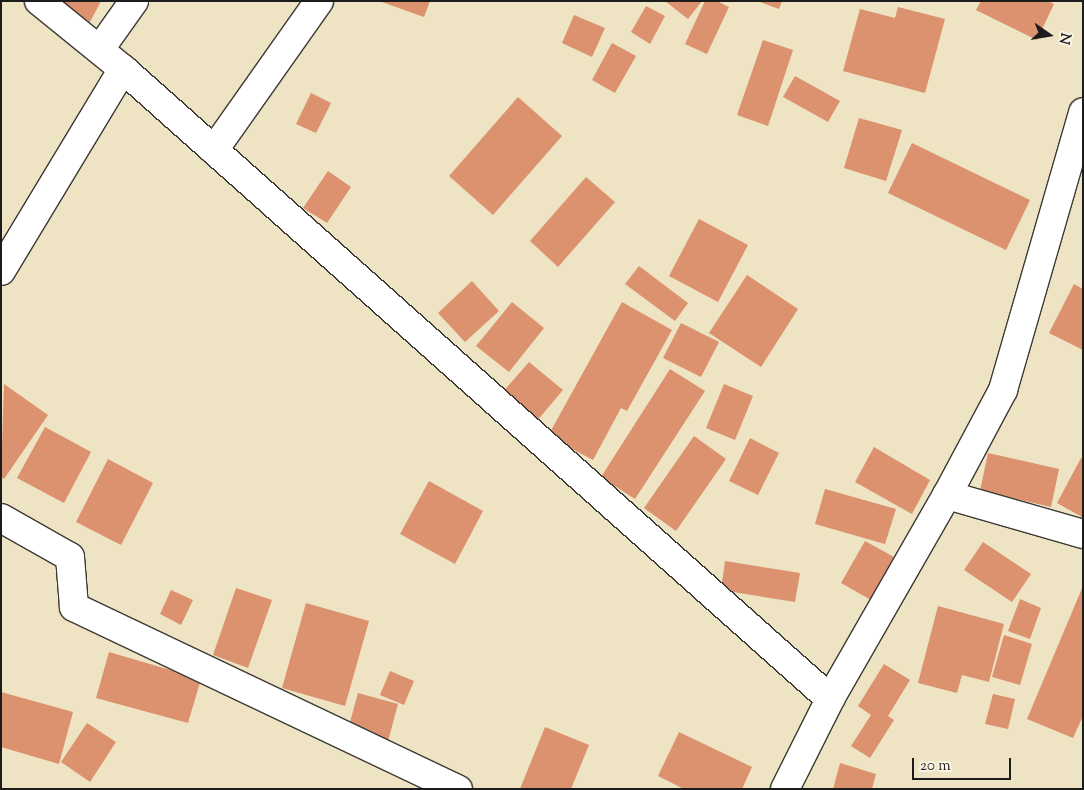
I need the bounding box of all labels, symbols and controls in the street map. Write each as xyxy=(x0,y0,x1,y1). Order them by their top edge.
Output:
north arrow xyxy=(1024,10,1074,60)
text: N xyxy=(1053,31,1075,46)
scale bar xyxy=(914,748,1013,780)
text: 20 m xyxy=(920,756,951,777)

